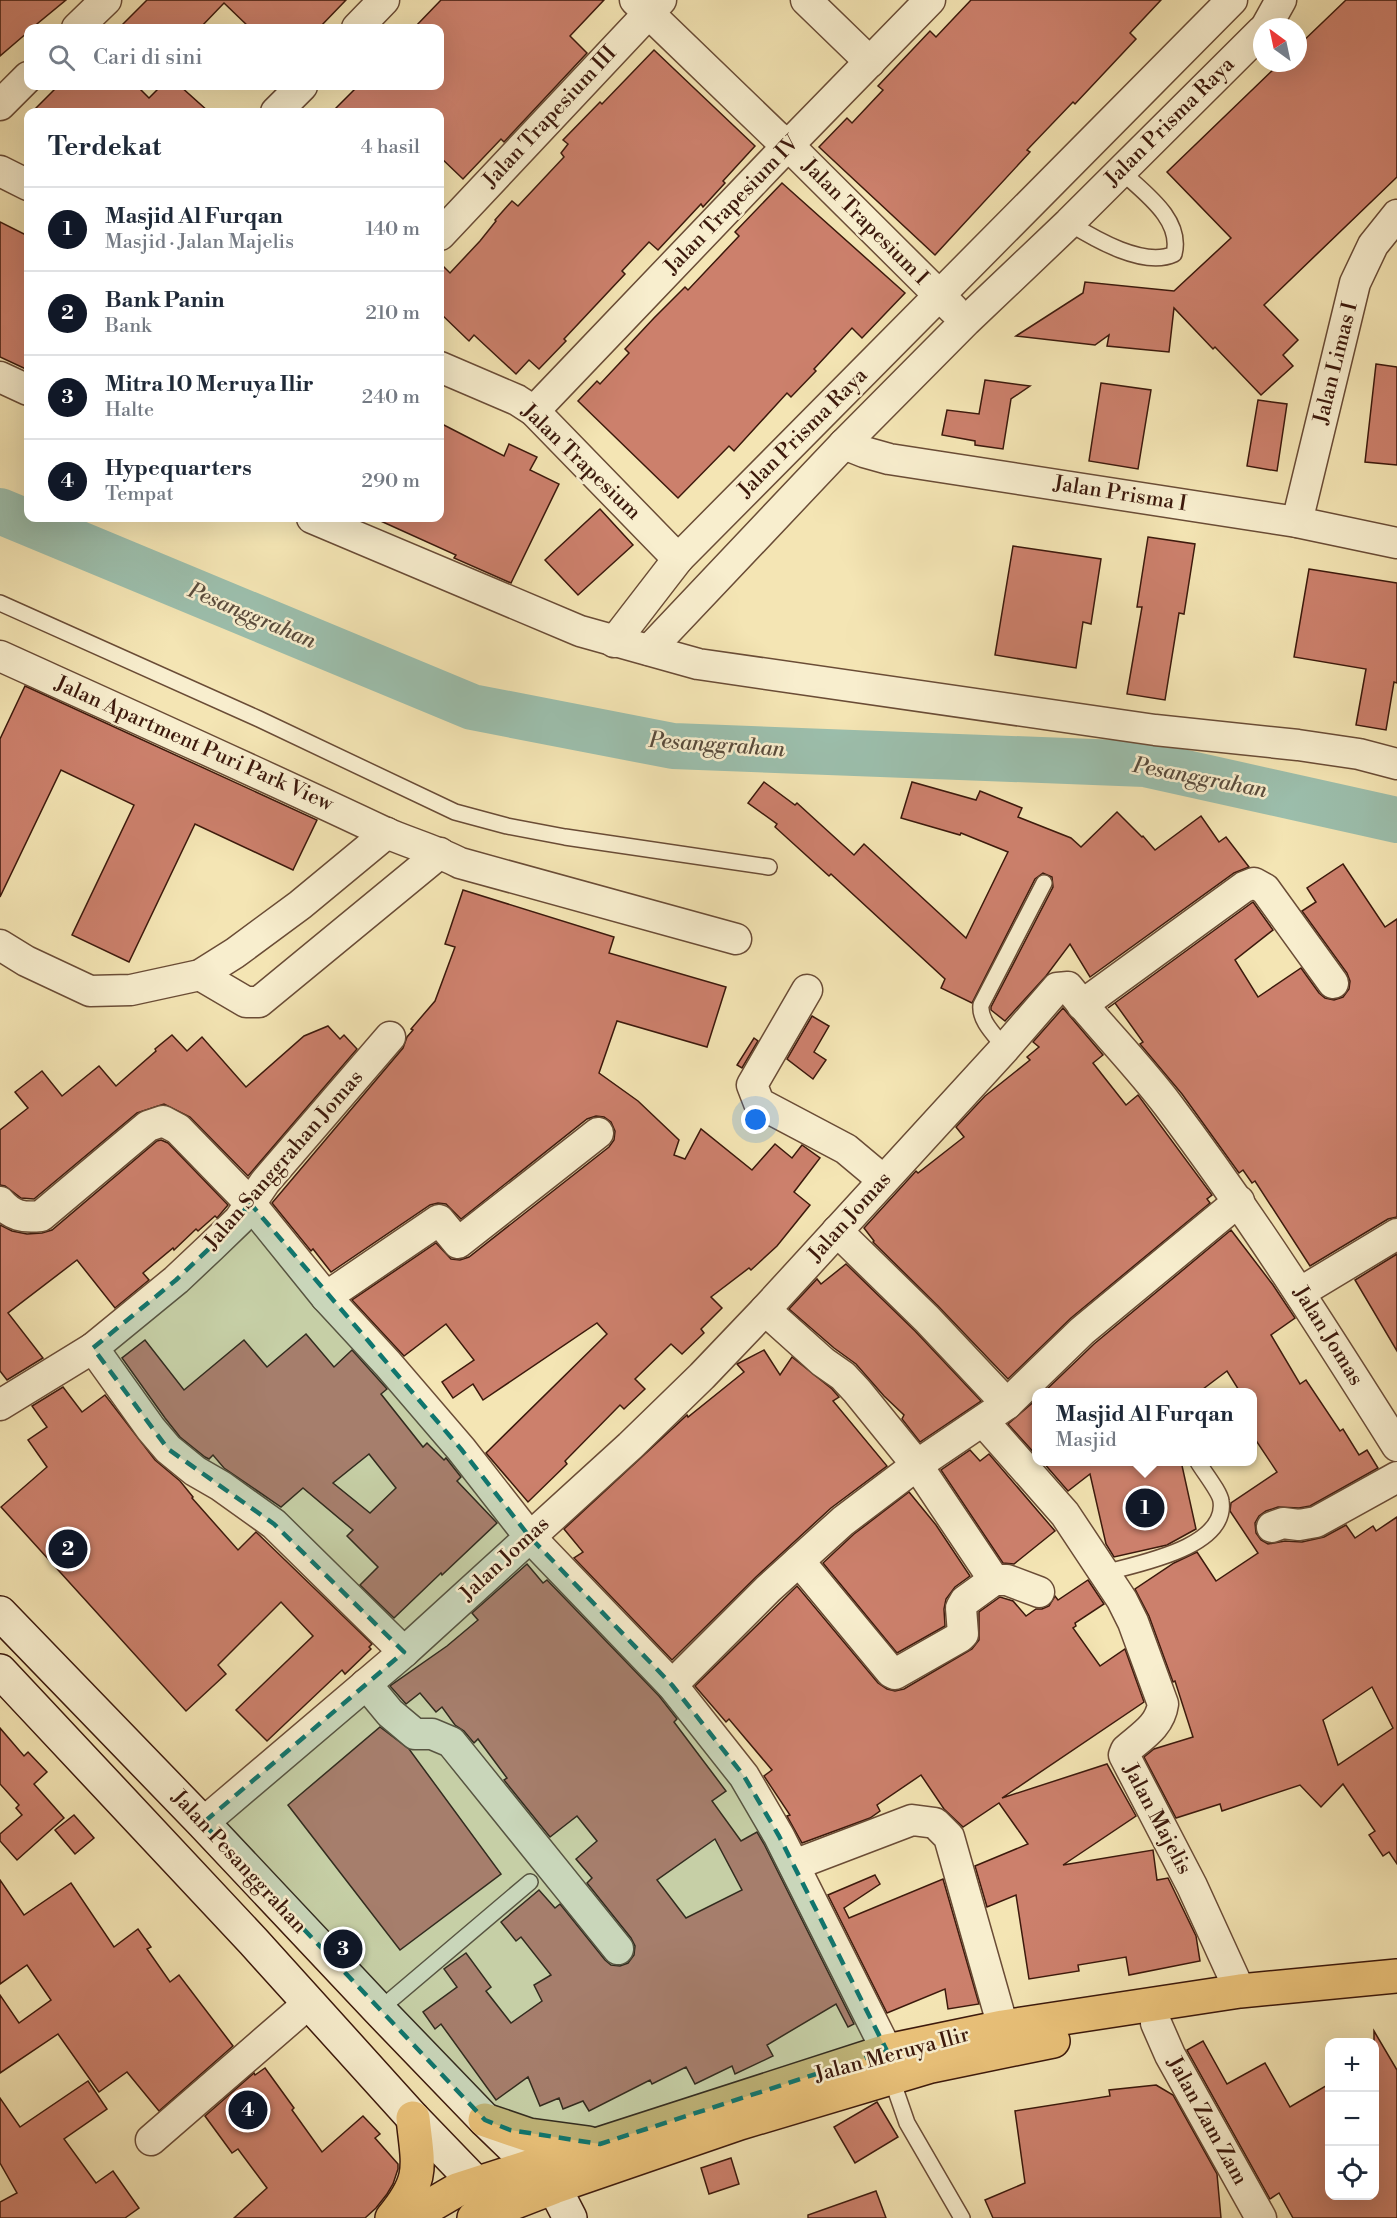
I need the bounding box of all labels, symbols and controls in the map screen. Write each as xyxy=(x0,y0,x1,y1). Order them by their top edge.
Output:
north arrow xyxy=(1253,18,1307,72)
search box xyxy=(24,24,444,90)
icon: search xyxy=(45,41,78,74)
street label: Jalan Trapesium III xyxy=(477,41,622,194)
text: Cari di sini xyxy=(93,44,203,71)
street label: Jalan Prisma Raya xyxy=(1099,51,1241,193)
street label: Jalan Trapesium IV xyxy=(658,129,806,281)
text: Terdekat xyxy=(48,131,161,163)
text: 4 hasil xyxy=(361,135,420,160)
street label: Jalan Trapesium I xyxy=(796,153,934,291)
text: Masjid Al Furqan xyxy=(105,203,283,230)
text: 1 xyxy=(63,217,72,242)
text: 140 m xyxy=(365,217,420,242)
text: Masjid · Jalan Majelis xyxy=(105,230,294,255)
text: Bank Panin xyxy=(105,287,224,314)
street label: Jalan Limas I xyxy=(1308,299,1364,428)
text: 2 xyxy=(61,301,74,326)
text: 210 m xyxy=(365,301,420,326)
text: Bank xyxy=(105,314,152,339)
street label: Jalan Prisma Raya xyxy=(732,362,874,504)
text: Mitra 10 Meruya Ilir xyxy=(105,371,314,398)
text: 3 xyxy=(61,385,74,410)
text: 240 m xyxy=(362,385,420,410)
text: Halte xyxy=(105,398,154,423)
street label: Jalan Trapesium xyxy=(515,398,646,526)
text: Hypequarters xyxy=(105,455,252,482)
text: 4 xyxy=(61,469,74,494)
text: 290 m xyxy=(362,469,420,494)
street label: Jalan Prisma I xyxy=(1051,470,1188,517)
text: Tempat xyxy=(105,482,174,507)
water label: Pesanggrahan xyxy=(183,577,321,655)
street label: Jalan Apartment Puri Park View xyxy=(50,670,338,817)
water label: Pesanggrahan xyxy=(647,727,787,763)
water label: Pesanggrahan xyxy=(1130,752,1270,804)
street label: Jalan Sanggrahan Jomas xyxy=(198,1065,369,1256)
your location xyxy=(741,1105,770,1134)
street label: Jalan Jomas xyxy=(802,1167,897,1268)
street label: Jalan Jomas xyxy=(1287,1281,1369,1390)
popup xyxy=(1032,1388,1257,1466)
text: Masjid Al Furqan xyxy=(1056,1401,1233,1428)
text: Masjid xyxy=(1056,1428,1117,1453)
pin: 1 xyxy=(1126,1486,1164,1530)
street label: Jalan Jomas xyxy=(454,1511,555,1607)
pin: 2 xyxy=(48,1526,88,1572)
street label: Jalan Majelis xyxy=(1116,1758,1197,1879)
street label: Jalan Pesanggrahan xyxy=(165,1784,313,1939)
pin: 3 xyxy=(324,1926,362,1972)
street label: Jalan Meruya Ilir xyxy=(811,2022,972,2088)
map controls xyxy=(1325,2038,1379,2200)
button: + xyxy=(1325,2038,1379,2092)
street label: Jalan Zam Zam xyxy=(1160,2051,1253,2190)
pin: 4 xyxy=(228,2088,268,2132)
button: − xyxy=(1325,2092,1379,2146)
button: locate xyxy=(1325,2146,1379,2200)

